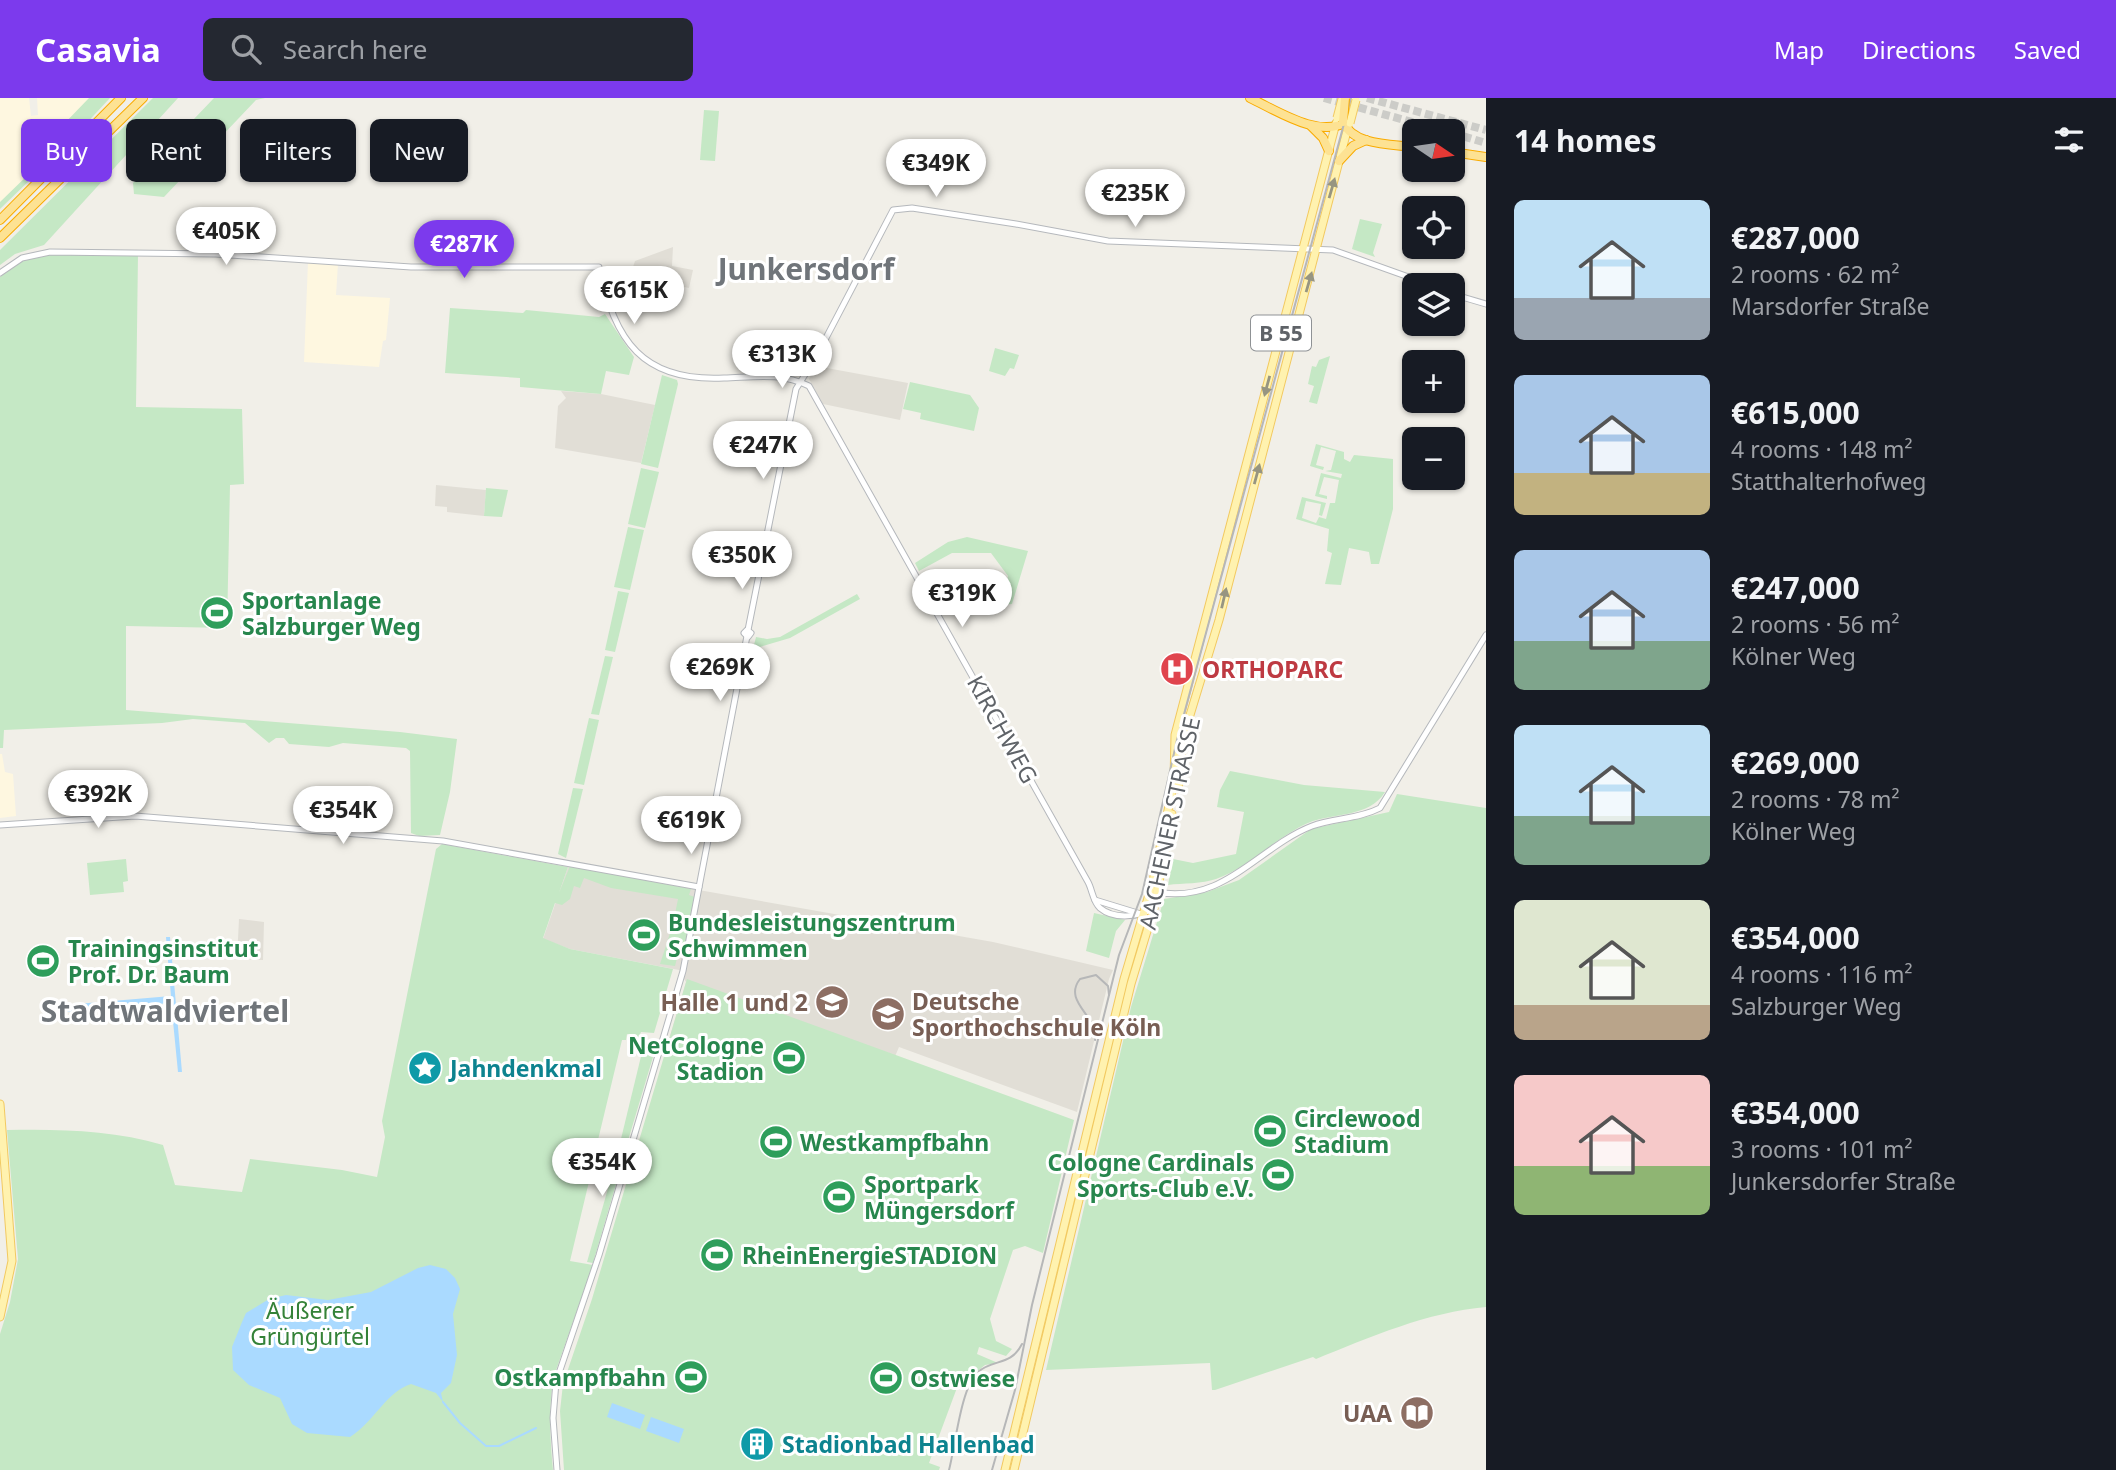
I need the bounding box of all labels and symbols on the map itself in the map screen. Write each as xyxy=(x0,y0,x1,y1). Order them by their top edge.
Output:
north arrow xyxy=(1402,119,1465,182)
pin: €349K xyxy=(887,140,985,199)
pin: €235K xyxy=(1086,170,1184,229)
one-way arrow xyxy=(1327,177,1337,198)
pin: €405K xyxy=(177,208,275,267)
pin: €287K xyxy=(415,220,513,280)
district label: Junkersdorf xyxy=(715,248,896,289)
pin: €615K xyxy=(585,266,683,326)
one-way arrow xyxy=(1304,270,1315,292)
road number: B 55 xyxy=(1251,316,1311,350)
pin: €313K xyxy=(733,330,831,390)
one-way arrow xyxy=(1261,376,1272,398)
pin: €247K xyxy=(714,422,812,481)
one-way arrow xyxy=(1253,463,1263,484)
pin: €350K xyxy=(693,532,791,591)
pin: €319K xyxy=(913,570,1011,629)
place label: Sportanlage Salzburger Weg xyxy=(242,584,421,642)
one-way arrow xyxy=(1219,587,1230,609)
sports icon: Sportanlage Salzburger Weg xyxy=(198,594,236,632)
pin: €269K xyxy=(671,644,769,703)
hospital icon: ORTHOPARC xyxy=(1158,650,1196,688)
place label: ORTHOPARC xyxy=(1202,653,1343,685)
street label: KIRCHWEG xyxy=(960,669,1046,789)
street label: AACHENER STRASSE xyxy=(1131,714,1207,932)
pin: €392K xyxy=(49,770,147,830)
pin: €354K xyxy=(294,786,392,846)
pin: €619K xyxy=(642,796,740,856)
place label: Bundesleistungszentrum Schwimmen xyxy=(668,906,956,964)
sports icon: Bundesleistungszentrum Schwimmen xyxy=(625,916,663,954)
place label: Trainingsinstitut Prof. Dr. Baum xyxy=(68,932,259,990)
sports icon: Trainingsinstitut Prof. Dr. Baum xyxy=(24,942,62,980)
school or university icon: Halle 1 und 2 xyxy=(813,983,851,1021)
place label: Deutsche Sporthochschule Köln xyxy=(912,985,1161,1043)
place label: Halle 1 und 2 xyxy=(661,986,808,1018)
district label: Stadtwaldviertel xyxy=(41,990,289,1031)
school or university icon: Deutsche Sporthochschule Köln xyxy=(869,995,907,1033)
place label: NetCologne Stadion xyxy=(628,1029,764,1087)
sports icon: NetCologne Stadion xyxy=(770,1039,808,1077)
place icon: Jahndenkmal xyxy=(406,1049,444,1087)
place label: Jahndenkmal xyxy=(448,1052,602,1084)
place label: Circlewood Stadium xyxy=(1294,1102,1420,1160)
sports icon: Circlewood Stadium xyxy=(1251,1112,1289,1150)
sports icon: Westkampfbahn xyxy=(757,1123,795,1161)
place label: Westkampfbahn xyxy=(800,1126,989,1158)
pin: €354K xyxy=(553,1138,651,1198)
place label: Cologne Cardinals Sports-Club e.V. xyxy=(1048,1146,1254,1204)
sports icon: Cologne Cardinals Sports-Club e.V. xyxy=(1259,1156,1297,1194)
place label: Sportpark Müngersdorf xyxy=(864,1168,1015,1226)
sports icon: Sportpark Müngersdorf xyxy=(820,1178,858,1216)
sports icon: RheinEnergieSTADION xyxy=(698,1236,736,1274)
place label: RheinEnergieSTADION xyxy=(742,1239,997,1271)
park label: Äußerer Grüngürtel xyxy=(250,1294,370,1352)
sports icon: Ostkampfbahn xyxy=(672,1358,710,1396)
sports icon: Ostwiese xyxy=(867,1359,905,1397)
place label: Ostkampfbahn xyxy=(494,1361,666,1393)
place label: Ostwiese xyxy=(910,1362,1015,1394)
library icon: UAA xyxy=(1398,1394,1436,1432)
place label: UAA xyxy=(1343,1397,1392,1429)
building icon: Stadionbad Hallenbad xyxy=(738,1425,776,1463)
place label: Stadionbad Hallenbad xyxy=(782,1428,1035,1460)

